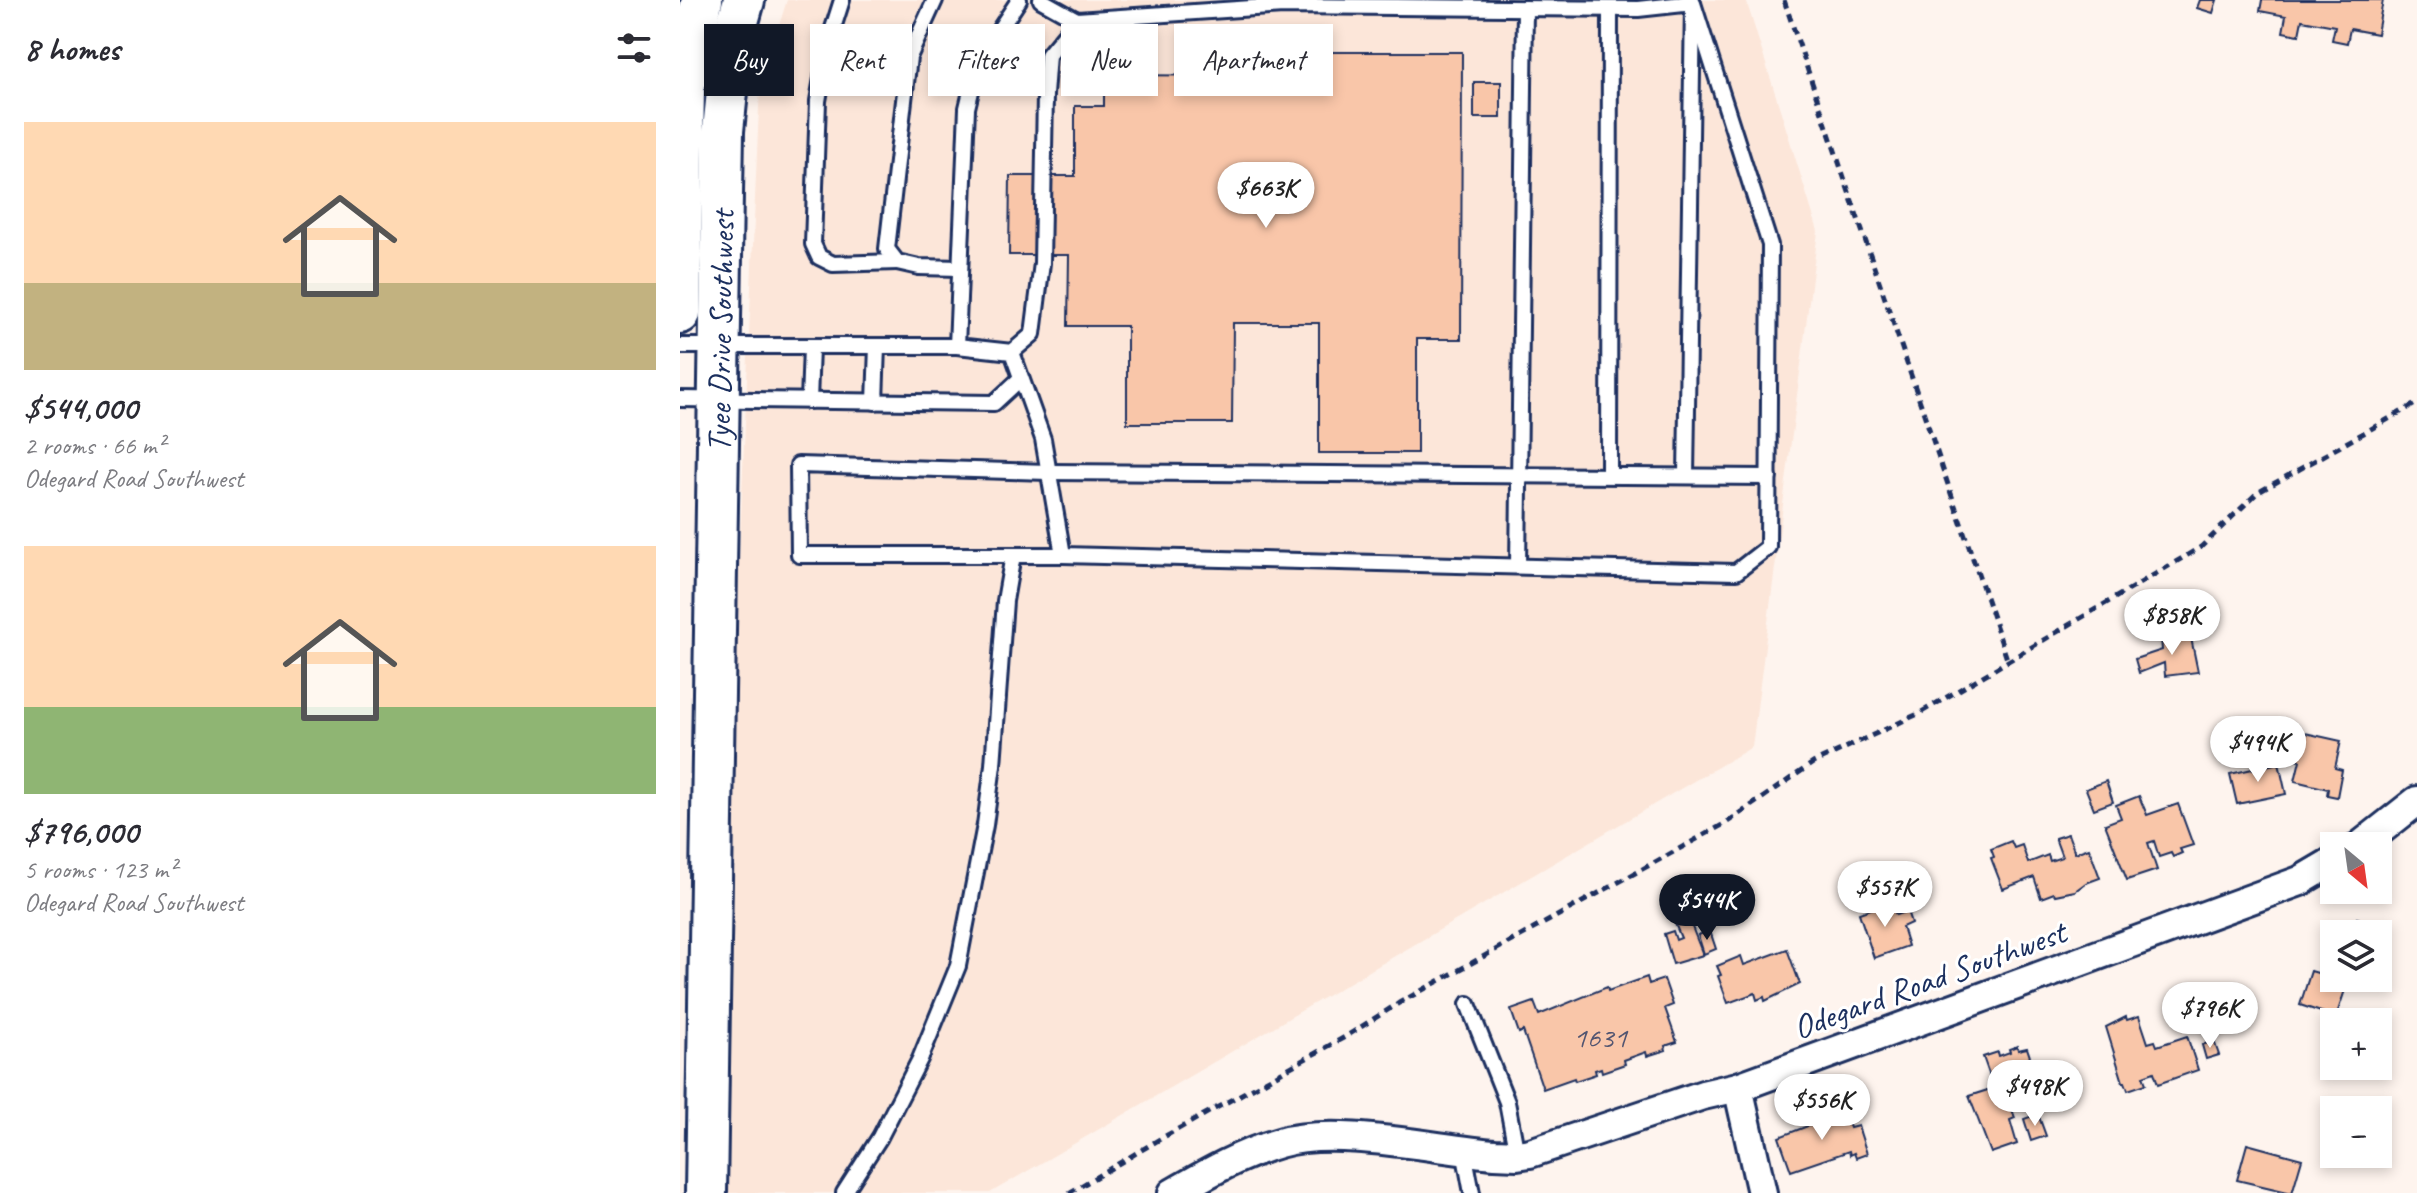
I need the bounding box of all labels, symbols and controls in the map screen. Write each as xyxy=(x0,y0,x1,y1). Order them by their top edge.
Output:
chip: Buy xyxy=(704,24,794,96)
chip: Rent xyxy=(810,24,912,96)
chip: Filters xyxy=(928,24,1045,96)
chip: New xyxy=(1061,24,1158,96)
chip: Apartment xyxy=(1174,24,1333,96)
icon: filters xyxy=(612,26,656,70)
text: 8 homes xyxy=(24,27,120,70)
pin: $663K xyxy=(1210,162,1322,230)
text: $663K xyxy=(1235,171,1297,204)
icon: home xyxy=(268,174,412,318)
street label: Tyee Drive Southwest xyxy=(697,206,744,453)
text: $544,000 xyxy=(24,386,137,429)
text: 2 rooms · 66 m² xyxy=(24,429,165,462)
text: Odegard Road Southwest xyxy=(24,462,243,495)
pin: $858K xyxy=(2116,589,2228,657)
icon: home xyxy=(268,598,412,742)
text: $858K xyxy=(2142,598,2202,631)
pin: $494K xyxy=(2202,716,2314,784)
text: $494K xyxy=(2228,725,2288,758)
text: $796,000 xyxy=(24,810,138,853)
north arrow xyxy=(2320,832,2392,904)
map controls xyxy=(2320,832,2392,1168)
text: 5 rooms · 123 m² xyxy=(24,853,176,886)
pin: $557K xyxy=(1829,861,1941,929)
text: $557K xyxy=(1855,870,1915,903)
pin: $544K xyxy=(1651,874,1763,942)
text: $544K xyxy=(1677,883,1737,916)
text: Odegard Road Southwest xyxy=(24,886,243,919)
street label: Odegard Road Southwest xyxy=(1787,909,2075,1049)
button: layers xyxy=(2320,920,2392,992)
pin: $796K xyxy=(2154,982,2266,1050)
text: $796K xyxy=(2180,991,2240,1024)
button: + xyxy=(2320,1008,2392,1080)
house number: 1631 xyxy=(1573,1018,1628,1056)
pin: $498K xyxy=(1979,1060,2091,1128)
text: $498K xyxy=(2005,1069,2065,1102)
pin: $556K xyxy=(1766,1074,1878,1142)
text: $556K xyxy=(1792,1083,1852,1116)
button: − xyxy=(2320,1096,2392,1168)

